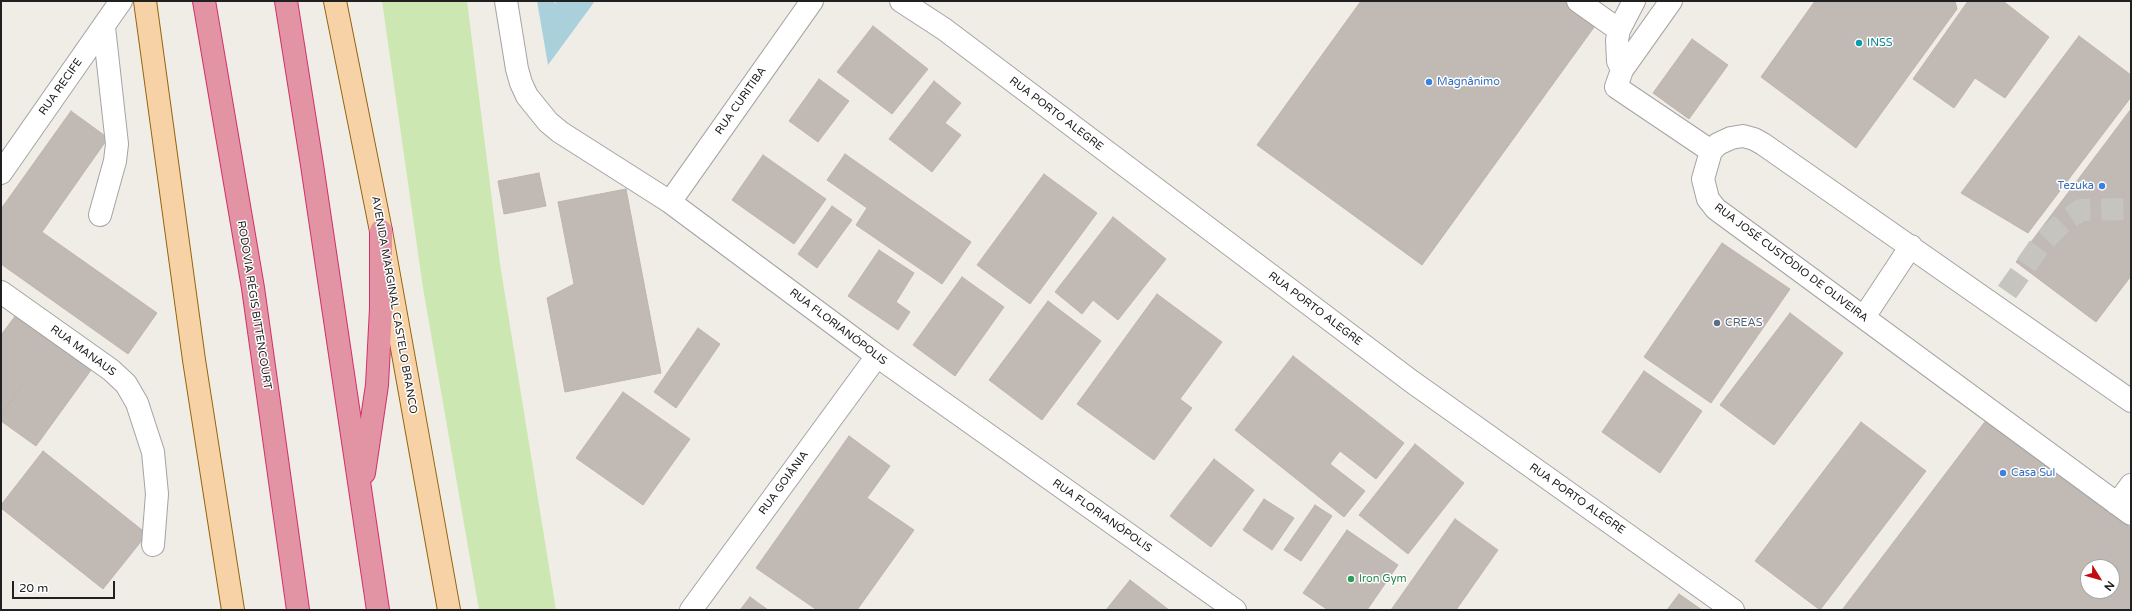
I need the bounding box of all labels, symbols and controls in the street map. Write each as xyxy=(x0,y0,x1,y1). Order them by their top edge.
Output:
place label: INSS xyxy=(1867,36,1893,50)
marker: INSS xyxy=(1854,38,1864,48)
street label: RUA RECIFE xyxy=(37,56,85,118)
street label: RUA CURITIBA xyxy=(713,65,769,137)
street label: RUA PORTO ALEGRE xyxy=(1006,74,1106,154)
place label: Magnânimo xyxy=(1437,75,1500,89)
marker: Magnânimo xyxy=(1424,77,1434,87)
place label: Tezuka xyxy=(2058,179,2094,193)
marker: Tezuka xyxy=(2097,181,2107,191)
street label: AVENIDA MARGINAL CASTELO BRANCO xyxy=(368,195,420,415)
street label: RUA JOSÉ CUSTÓDIO DE OLIVEIRA xyxy=(1712,201,1870,325)
street label: RODOVIA RÉGIS BITTENCOURT xyxy=(234,220,274,390)
street label: RUA PORTO ALEGRE xyxy=(1265,269,1365,349)
street label: RUA FLORIANÓPOLIS xyxy=(787,286,889,368)
place label: CREAS xyxy=(1725,316,1762,330)
marker: CREAS xyxy=(1712,318,1722,328)
street label: RUA MANAUS xyxy=(48,323,118,379)
street label: RUA GOIÂNIA xyxy=(756,448,812,518)
street label: RUA PORTO ALEGRE xyxy=(1526,461,1628,537)
place label: Casa Sul xyxy=(2011,466,2055,480)
marker: Casa Sul xyxy=(1998,468,2008,478)
street label: RUA FLORIANÓPOLIS xyxy=(1050,477,1154,555)
north arrow xyxy=(2080,559,2120,599)
place label: Iron Gym xyxy=(1359,572,1407,586)
scale bar xyxy=(14,573,117,599)
marker: Iron Gym xyxy=(1346,574,1356,584)
text: N xyxy=(2101,578,2117,593)
text: 20 m xyxy=(19,581,48,595)

